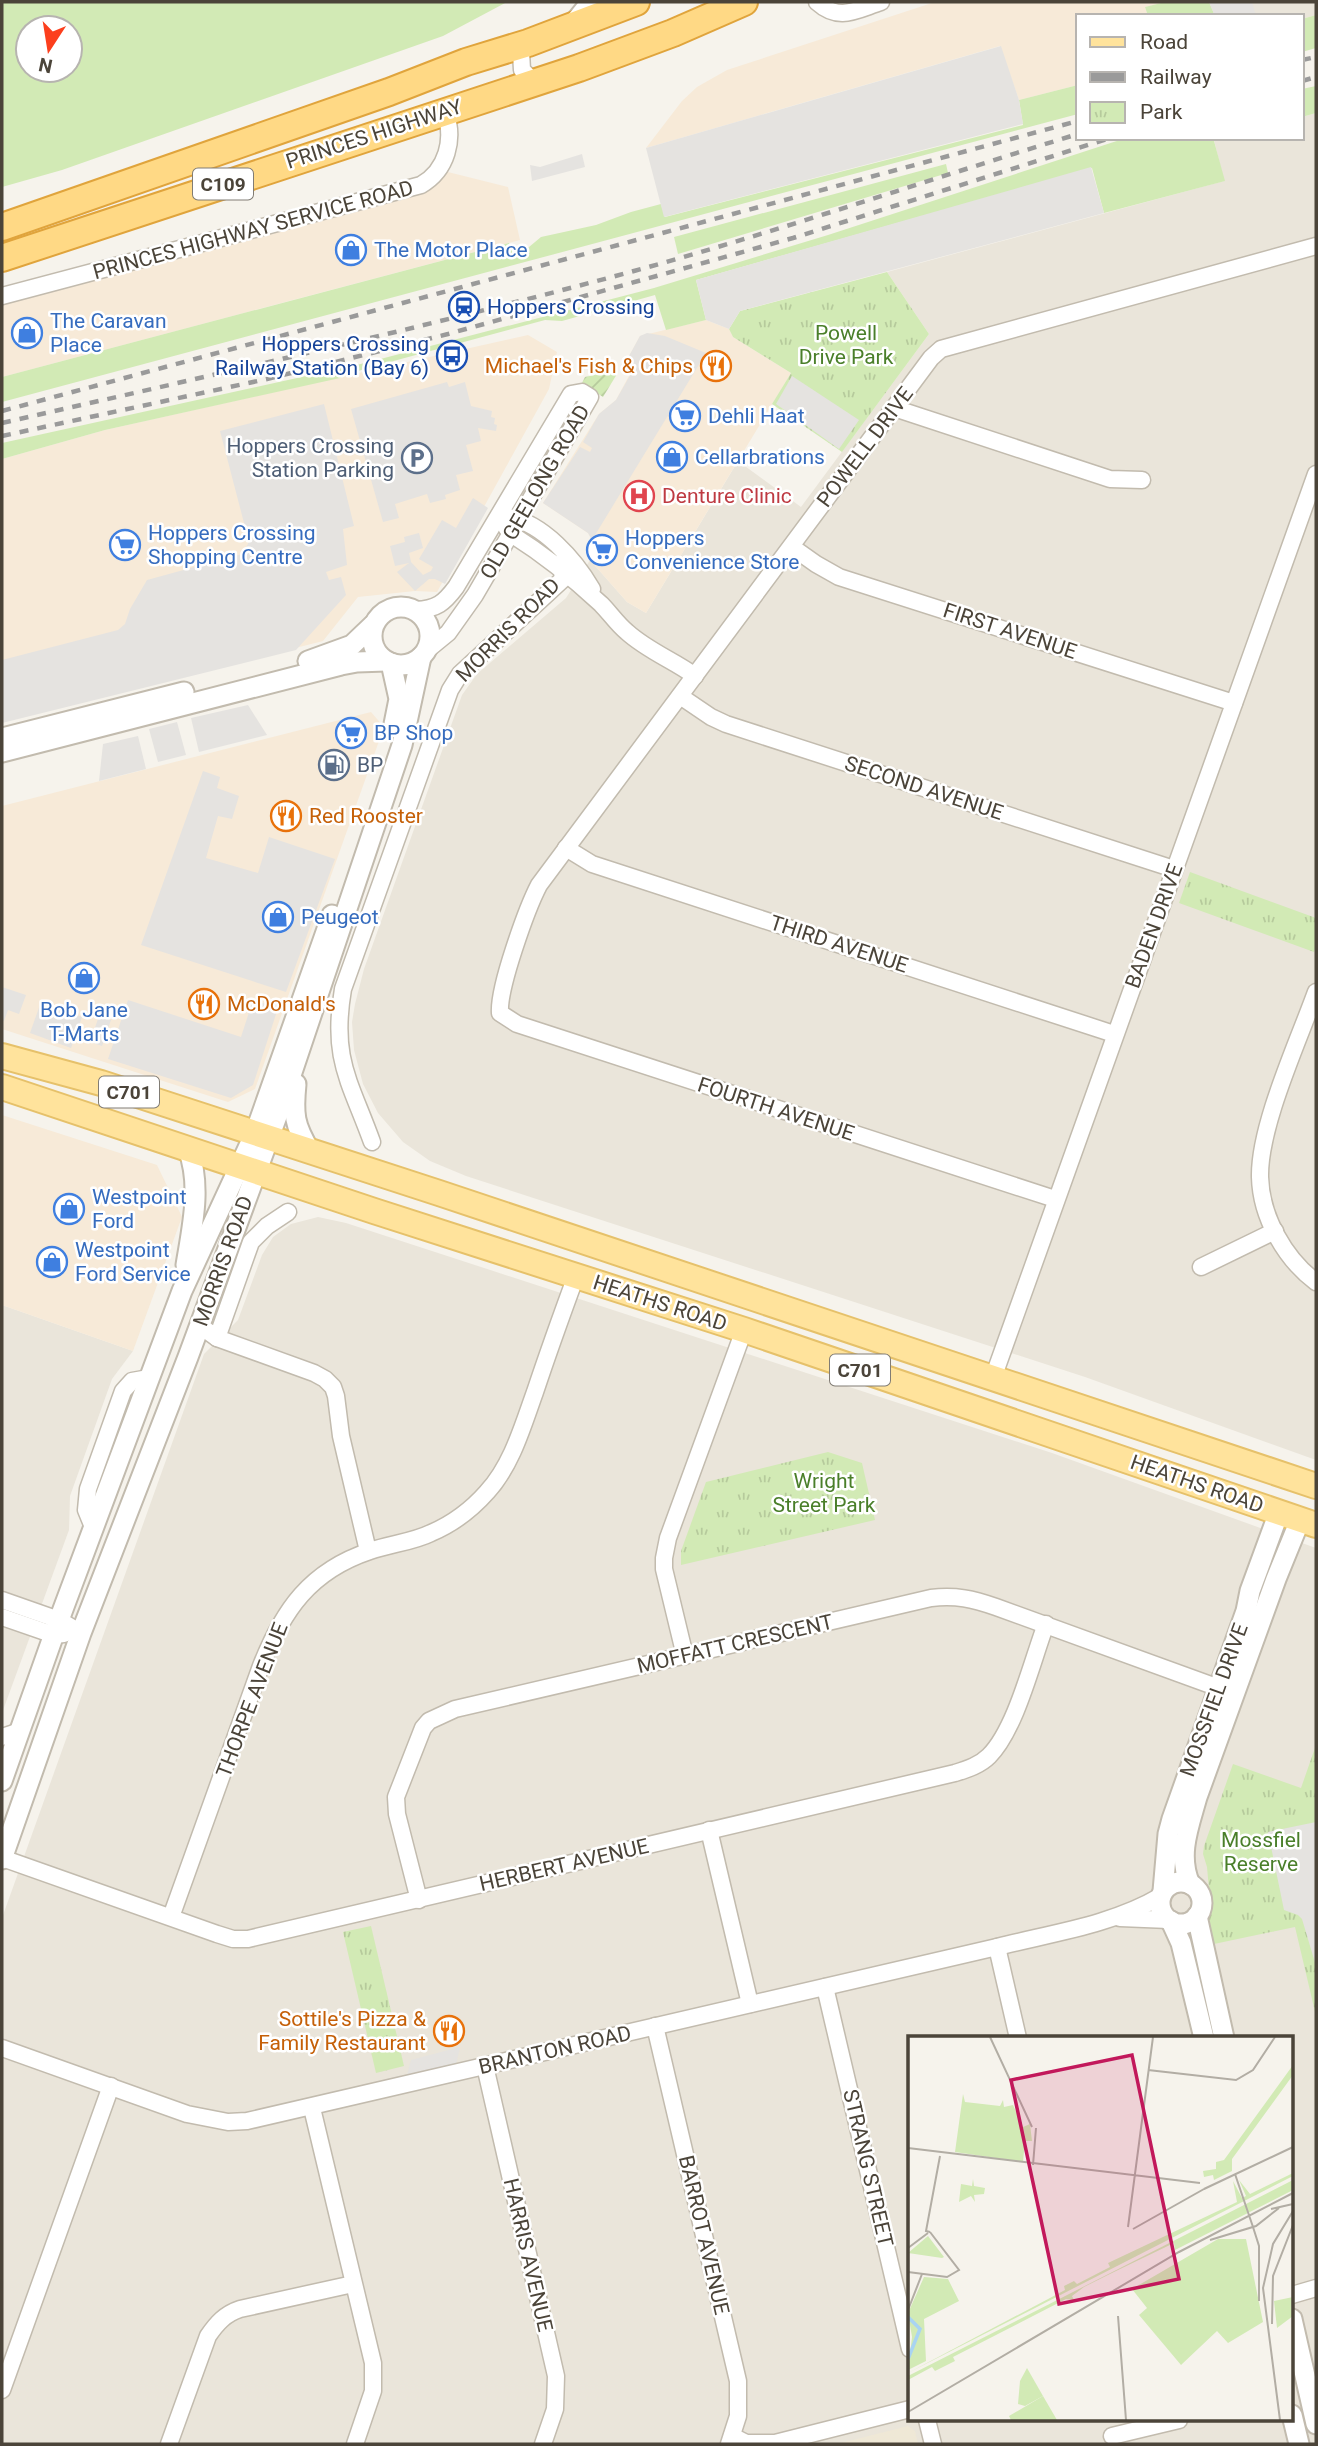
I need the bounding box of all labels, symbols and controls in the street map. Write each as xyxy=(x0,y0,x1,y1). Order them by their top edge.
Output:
north arrow xyxy=(14,14,84,84)
legend xyxy=(1076,14,1304,140)
text: Road xyxy=(1140,30,1188,54)
text: N xyxy=(37,52,55,78)
text: Railway xyxy=(1140,65,1212,89)
street label: PRINCES HIGHWAY xyxy=(283,94,465,174)
text: Park xyxy=(1140,100,1183,124)
road number: C109 xyxy=(193,168,253,200)
street label: PRINCES HIGHWAY SERVICE ROAD xyxy=(90,176,416,284)
shop icon: The Motor Place xyxy=(334,233,368,267)
place label: The Motor Place xyxy=(374,238,528,262)
station icon: Hoppers Crossing xyxy=(447,290,481,324)
place label: Hoppers Crossing xyxy=(487,295,655,319)
place label: The Caravan Place xyxy=(50,309,167,357)
shop icon: The Caravan Place xyxy=(10,316,44,350)
park label: Powell Drive Park xyxy=(799,321,894,369)
place label: Hoppers Crossing Railway Station (Bay 6) xyxy=(215,332,429,380)
bus stop icon: Hoppers Crossing Railway Station (Bay 6) xyxy=(435,339,469,373)
restaurant icon: Michael's Fish & Chips xyxy=(699,349,733,383)
place label: Michael's Fish & Chips xyxy=(485,354,693,378)
street label: POWELL DRIVE xyxy=(812,382,918,512)
supermarket icon: Dehli Haat xyxy=(668,399,702,433)
street label: OLD GEELONG ROAD xyxy=(475,401,595,583)
place label: Dehli Haat xyxy=(708,404,805,428)
place label: Hoppers Crossing Station Parking xyxy=(226,434,394,482)
shop icon: Cellarbrations xyxy=(655,440,689,474)
parking icon: Hoppers Crossing Station Parking xyxy=(400,441,434,475)
place label: Cellarbrations xyxy=(695,445,825,469)
hospital icon: Denture Clinic xyxy=(622,479,656,513)
place label: Denture Clinic xyxy=(662,484,792,508)
place label: Hoppers Crossing Shopping Centre xyxy=(148,521,316,569)
place label: Hoppers Convenience Store xyxy=(625,526,799,574)
supermarket icon: Hoppers Crossing Shopping Centre xyxy=(108,528,142,562)
supermarket icon: Hoppers Convenience Store xyxy=(585,533,619,567)
street label: MORRIS ROAD xyxy=(451,573,565,687)
street label: FIRST AVENUE xyxy=(940,598,1080,664)
supermarket icon: BP Shop xyxy=(334,716,368,750)
place label: BP Shop xyxy=(374,721,453,745)
fuel station icon: BP xyxy=(317,748,351,782)
street label: SECOND AVENUE xyxy=(842,751,1006,825)
place label: BP xyxy=(357,753,383,777)
restaurant icon: Red Rooster xyxy=(269,799,303,833)
place label: Red Rooster xyxy=(309,804,423,828)
street label: BADEN DRIVE xyxy=(1120,861,1188,991)
shop icon: Peugeot xyxy=(261,900,295,934)
place label: Peugeot xyxy=(301,905,379,929)
street label: THIRD AVENUE xyxy=(767,910,911,978)
shop icon: Bob Jane T-Marts xyxy=(67,961,101,995)
restaurant icon: McDonald's xyxy=(187,987,221,1021)
place label: McDonald's xyxy=(227,992,336,1016)
place label: Bob Jane T-Marts xyxy=(40,998,128,1046)
street label: FOURTH AVENUE xyxy=(695,1072,857,1146)
road number: C701 xyxy=(99,1076,159,1108)
place label: Westpoint Ford xyxy=(92,1185,187,1233)
shop icon: Westpoint Ford xyxy=(52,1192,86,1226)
street label: MORRIS ROAD xyxy=(188,1193,258,1329)
place label: Westpoint Ford Service xyxy=(75,1238,191,1286)
shop icon: Westpoint Ford Service xyxy=(35,1245,69,1279)
street label: HEATHS ROAD xyxy=(590,1270,730,1336)
road number: C701 xyxy=(830,1354,890,1386)
street label: HEATHS ROAD xyxy=(1127,1450,1267,1518)
park label: Wright Street Park xyxy=(773,1469,876,1517)
street label: MOFFATT CRESCENT xyxy=(635,1610,836,1678)
street label: THORPE AVENUE xyxy=(211,1619,293,1781)
street label: MOSSFIEL DRIVE xyxy=(1175,1620,1253,1780)
park label: Mossfiel Reserve xyxy=(1221,1828,1301,1876)
street label: HERBERT AVENUE xyxy=(477,1834,651,1896)
place label: Sottile's Pizza & Family Restaurant xyxy=(258,2007,426,2055)
restaurant icon: Sottile's Pizza & Family Restaurant xyxy=(432,2014,466,2048)
street label: BRANTON ROAD xyxy=(476,2021,634,2079)
inset map xyxy=(908,2036,1294,2422)
street label: STRANG STREET xyxy=(838,2087,898,2249)
street label: BARROT AVENUE xyxy=(674,2153,734,2317)
street label: HARRIS AVENUE xyxy=(499,2176,557,2334)

